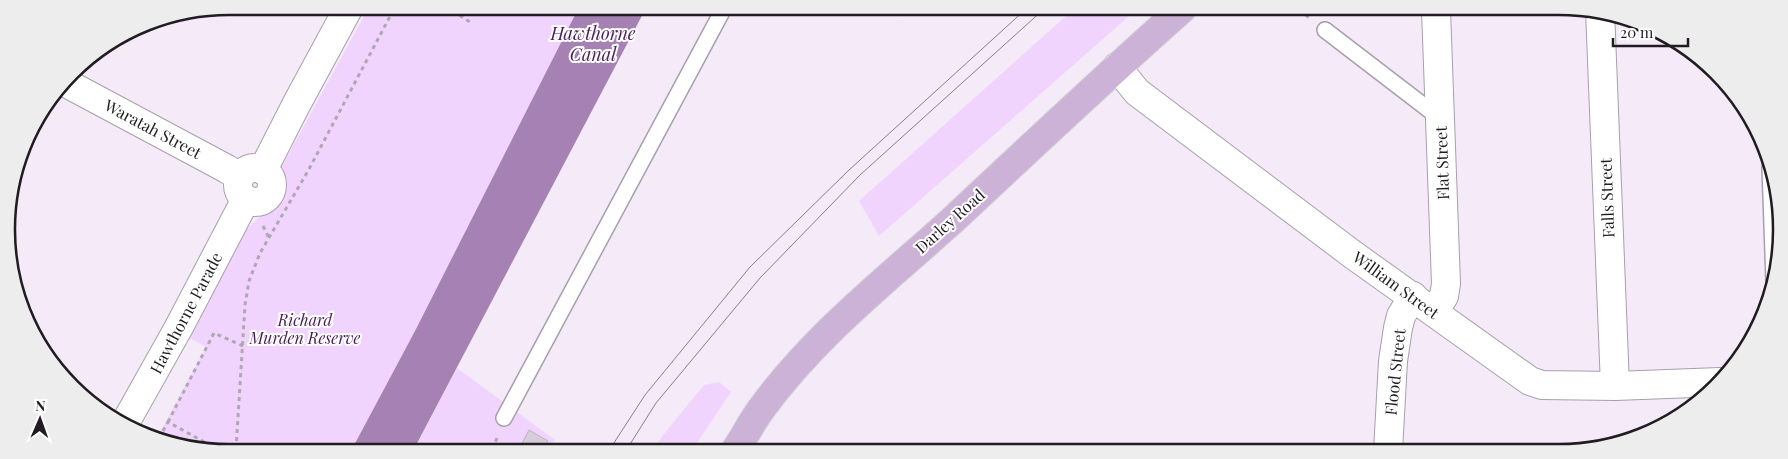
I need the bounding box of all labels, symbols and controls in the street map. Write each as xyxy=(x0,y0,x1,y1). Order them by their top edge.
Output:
scale bar xyxy=(1613,15,1688,47)
water label: Hawthorne Canal xyxy=(549,21,636,66)
text: 20 m xyxy=(1620,22,1654,42)
street label: Waratah Street xyxy=(100,94,206,163)
street label: Flat Street xyxy=(1430,125,1453,200)
street label: Falls Street xyxy=(1595,157,1618,238)
street label: Darley Road xyxy=(910,184,989,257)
street label: William Street xyxy=(1348,246,1444,323)
street label: Hawthorne Parade xyxy=(145,248,226,377)
park label: Richard Murden Reserve xyxy=(249,309,361,348)
street label: Flood Street xyxy=(1380,327,1410,416)
north arrow xyxy=(15,394,65,444)
text: N xyxy=(35,396,46,415)

